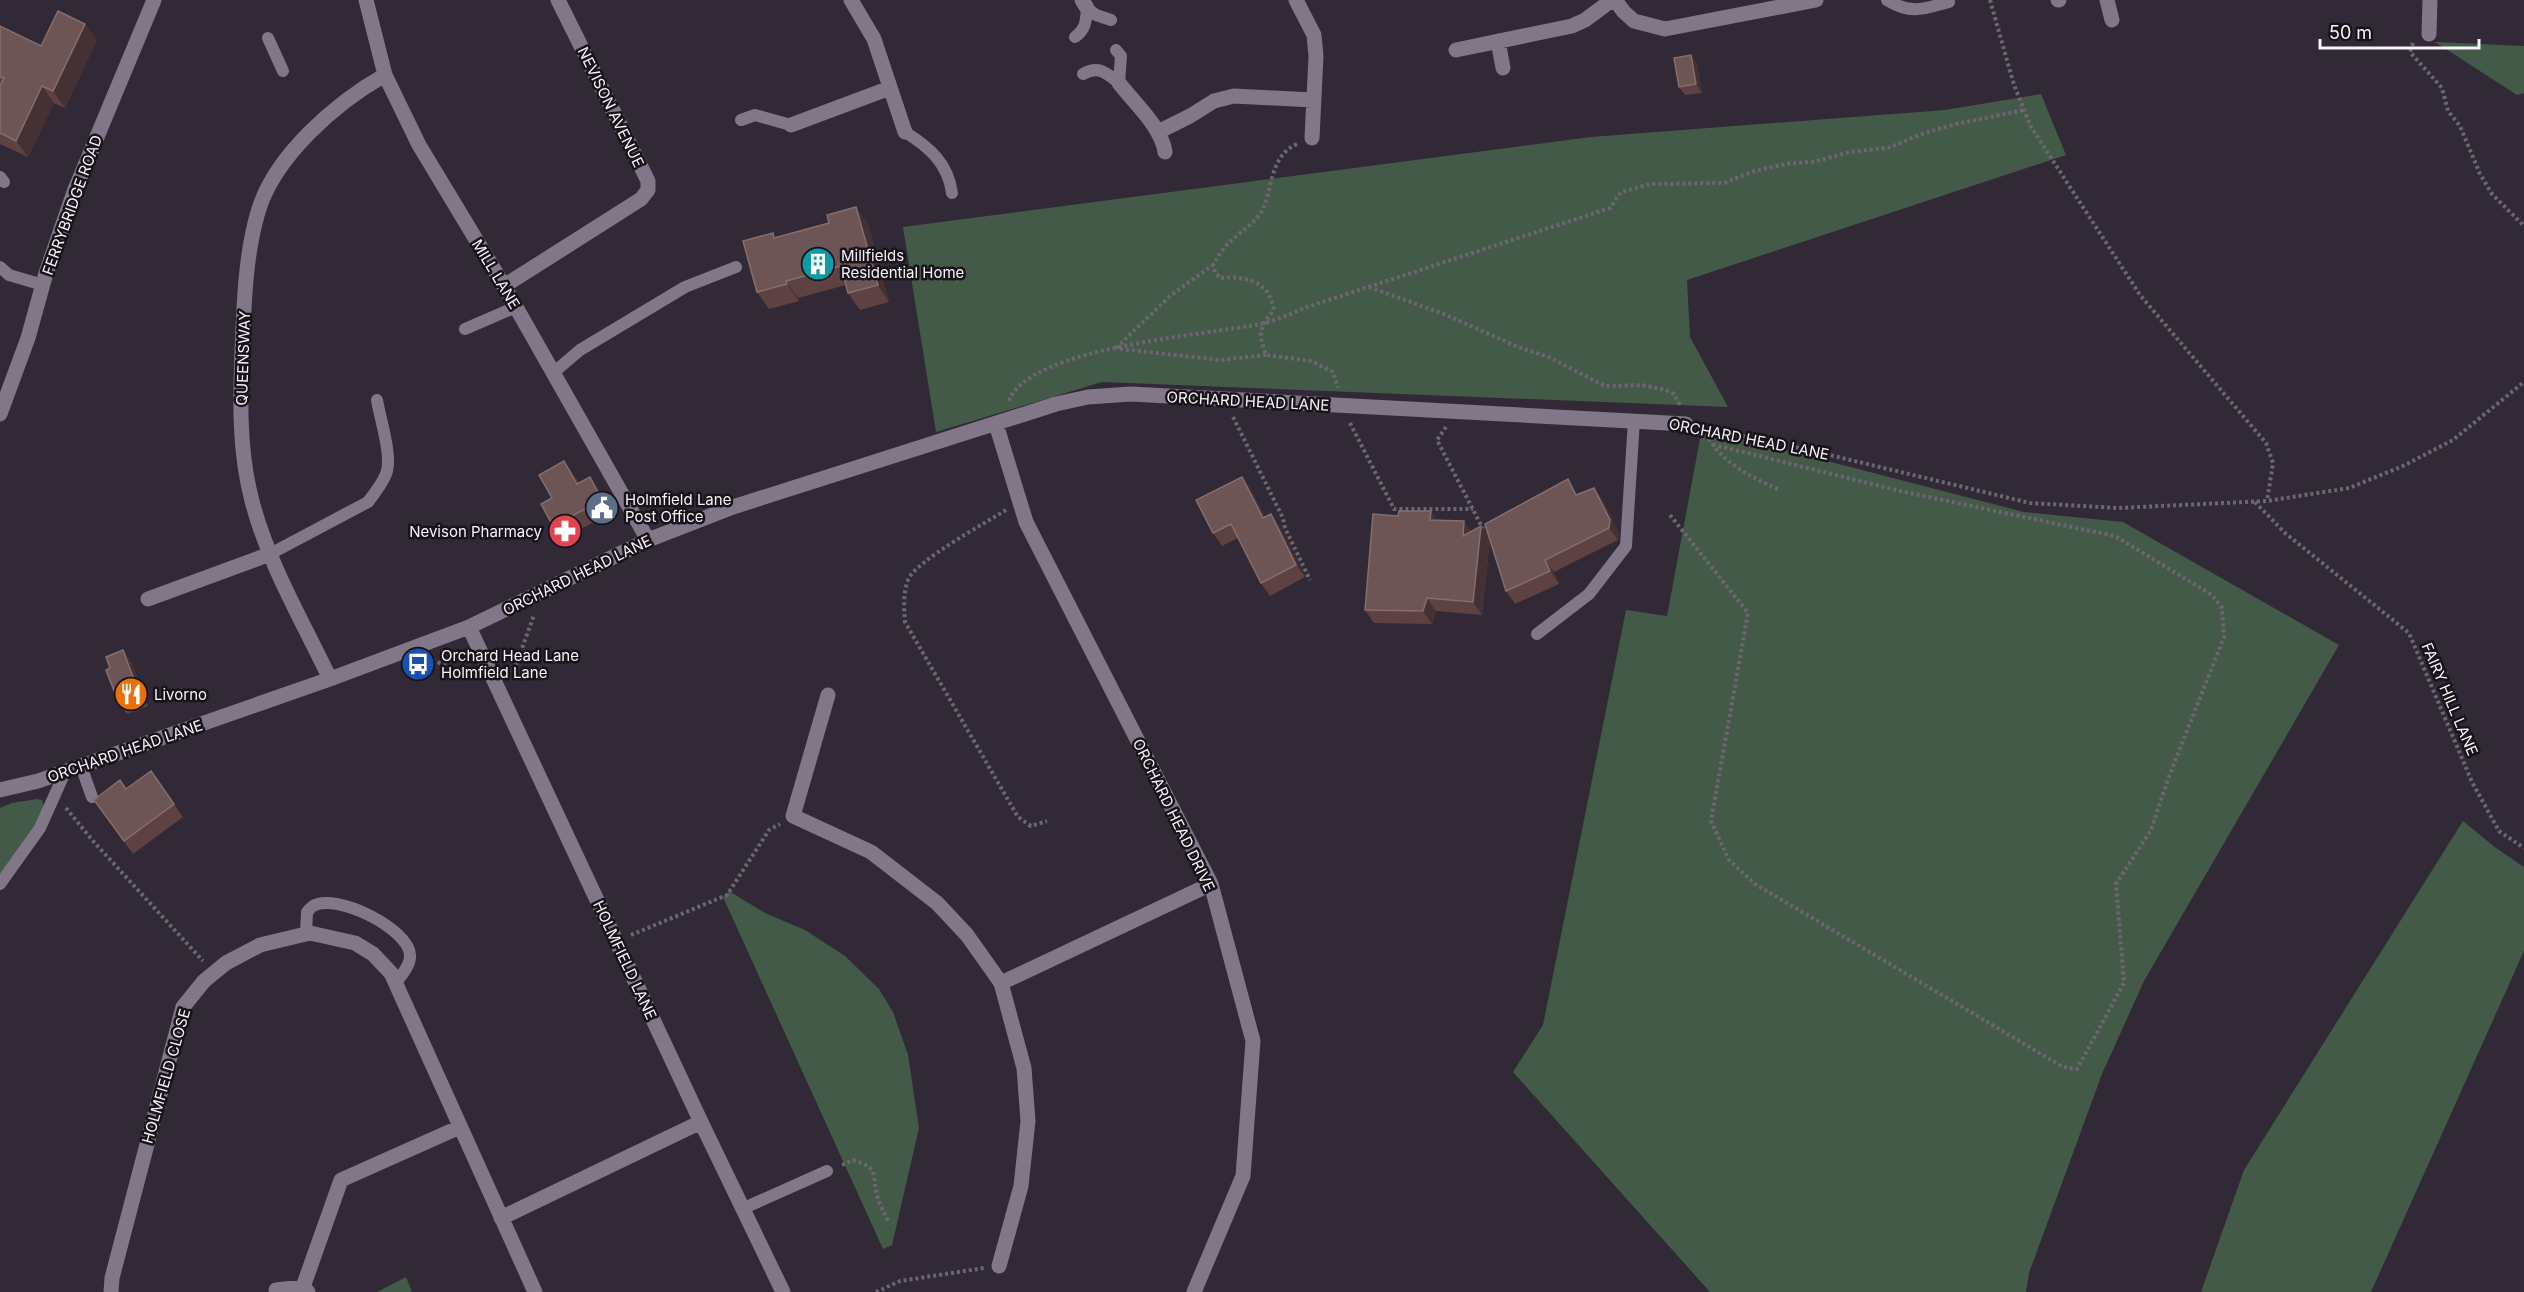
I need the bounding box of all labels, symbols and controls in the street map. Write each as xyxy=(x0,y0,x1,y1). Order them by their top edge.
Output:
scale bar xyxy=(2320,12,2479,50)
text: 50 m xyxy=(2329,22,2372,43)
street label: NEVISON AVENUE xyxy=(574,44,648,170)
street label: FERRYBRIDGE ROAD xyxy=(38,132,106,278)
street label: MILL LANE xyxy=(468,236,524,312)
building icon: Millfields Residential Home xyxy=(800,246,836,282)
place label: Millfields Residential Home xyxy=(841,246,964,282)
street label: QUEENSWAY xyxy=(232,310,254,406)
street label: ORCHARD HEAD LANE xyxy=(1166,387,1330,415)
street label: ORCHARD HEAD LANE xyxy=(1667,414,1831,464)
public building icon: Holmfield Lane Post Office xyxy=(584,490,620,526)
place label: Holmfield Lane Post Office xyxy=(625,490,731,526)
pharmacy icon: Nevison Pharmacy xyxy=(547,513,583,549)
place label: Nevison Pharmacy xyxy=(409,522,543,541)
street label: ORCHARD HEAD LANE xyxy=(500,531,654,619)
street label: FAIRY HILL LANE xyxy=(2418,640,2482,758)
bus stop icon: Orchard Head Lane Holmfield Lane xyxy=(400,646,436,682)
place label: Orchard Head Lane Holmfield Lane xyxy=(441,646,579,682)
restaurant icon: Livorno xyxy=(113,676,149,712)
place label: Livorno xyxy=(154,685,207,704)
street label: ORCHARD HEAD LANE xyxy=(45,715,205,787)
street label: ORCHARD HEAD DRIVE xyxy=(1129,735,1219,895)
street label: HOLMFIELD LANE xyxy=(589,897,661,1023)
street label: HOLMFIELD CLOSE xyxy=(138,1006,194,1146)

